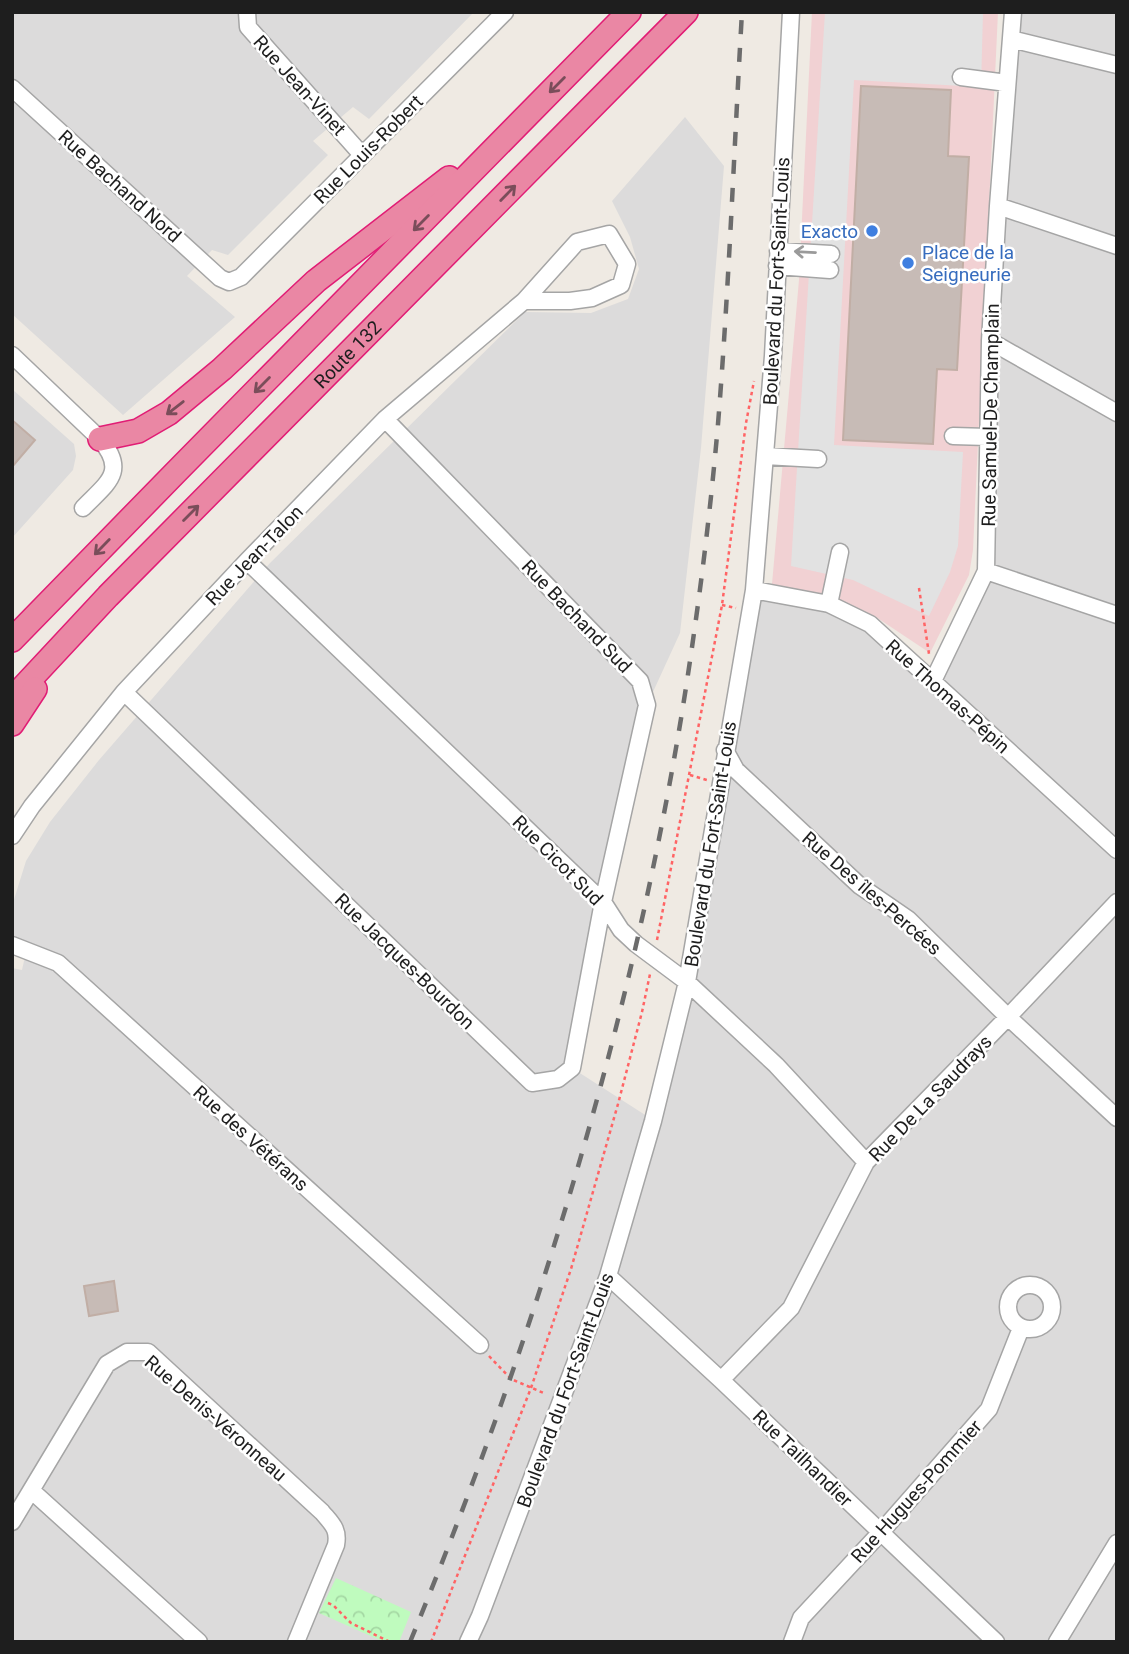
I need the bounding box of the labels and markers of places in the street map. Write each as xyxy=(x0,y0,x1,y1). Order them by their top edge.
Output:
place label: Exacto xyxy=(801,220,858,243)
marker: Exacto xyxy=(864,223,880,239)
place label: Place de la Seigneurie xyxy=(922,241,1014,286)
marker: Place de la Seigneurie xyxy=(900,255,916,271)

